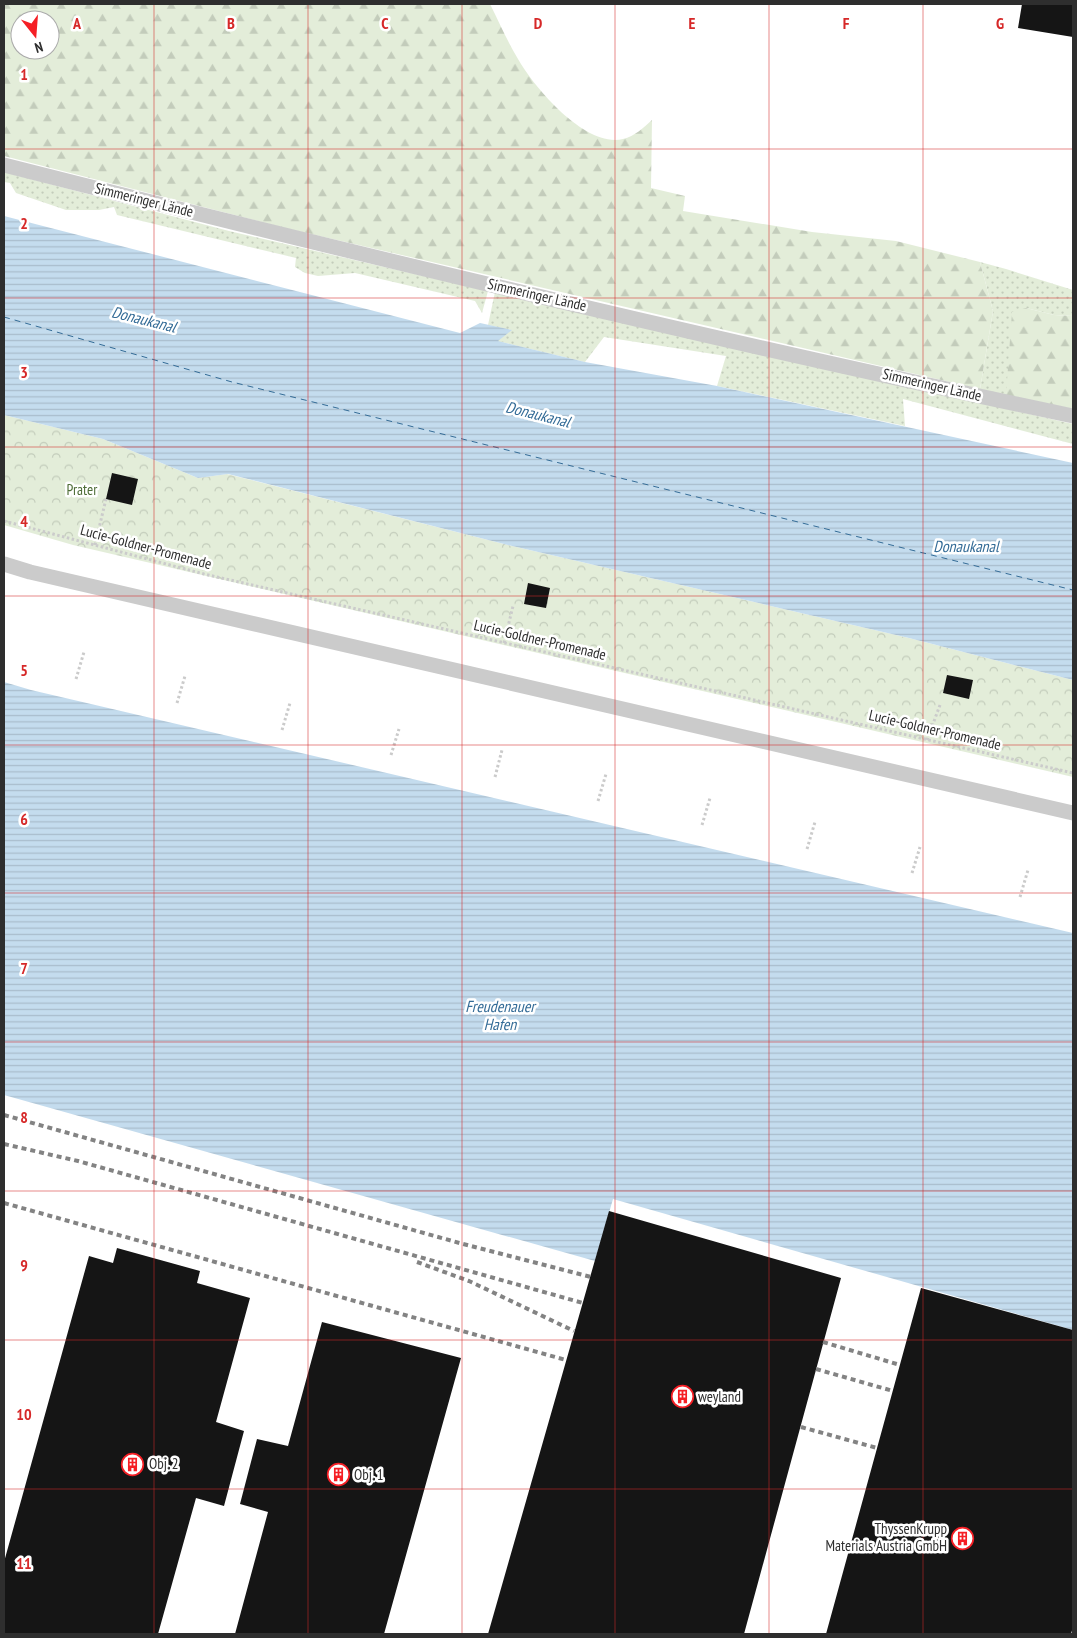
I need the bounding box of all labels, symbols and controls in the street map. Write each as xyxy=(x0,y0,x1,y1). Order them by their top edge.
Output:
north arrow xyxy=(10,10,60,60)
text: A xyxy=(72,13,82,33)
text: B xyxy=(227,13,235,33)
text: C xyxy=(381,13,389,33)
text: D xyxy=(534,13,543,33)
text: E xyxy=(689,13,696,33)
text: F xyxy=(843,13,850,33)
text: G xyxy=(996,13,1004,33)
text: N xyxy=(33,38,45,57)
text: 1 xyxy=(20,64,28,84)
street label: Simmeringer Lände xyxy=(93,178,195,221)
text: 2 xyxy=(20,213,28,233)
street label: Simmeringer Lände xyxy=(486,274,588,315)
water label: Donaukanal xyxy=(110,301,179,337)
text: 3 xyxy=(20,362,28,382)
street label: Simmeringer Lände xyxy=(881,364,983,405)
water label: Donaukanal xyxy=(504,396,573,432)
park label: Prater xyxy=(67,480,98,499)
text: 4 xyxy=(20,511,28,531)
street label: Lucie-Goldner-Promenade xyxy=(78,520,214,573)
water label: Donaukanal xyxy=(933,536,1000,556)
street label: Lucie-Goldner-Promenade xyxy=(472,615,608,664)
text: 5 xyxy=(20,660,28,680)
street label: Lucie-Goldner-Promenade xyxy=(867,705,1003,754)
text: 6 xyxy=(20,809,28,829)
text: 7 xyxy=(20,958,28,978)
water label: Freudenauer Hafen xyxy=(465,996,537,1034)
text: 8 xyxy=(20,1107,28,1127)
text: 9 xyxy=(20,1255,28,1275)
building icon: weyland xyxy=(670,1385,694,1409)
place label: weyland xyxy=(698,1387,741,1406)
text: 10 xyxy=(16,1404,32,1424)
building icon: Obj. 2 xyxy=(121,1452,145,1476)
place label: Obj. 2 xyxy=(149,1454,179,1473)
building icon: Obj. 1 xyxy=(326,1463,350,1487)
place label: Obj. 1 xyxy=(354,1465,384,1484)
place label: ThyssenKrupp Materials Austria GmbH xyxy=(825,1519,947,1555)
building icon: ThyssenKrupp Materials Austria GmbH xyxy=(951,1526,975,1550)
text: 11 xyxy=(16,1553,32,1573)

